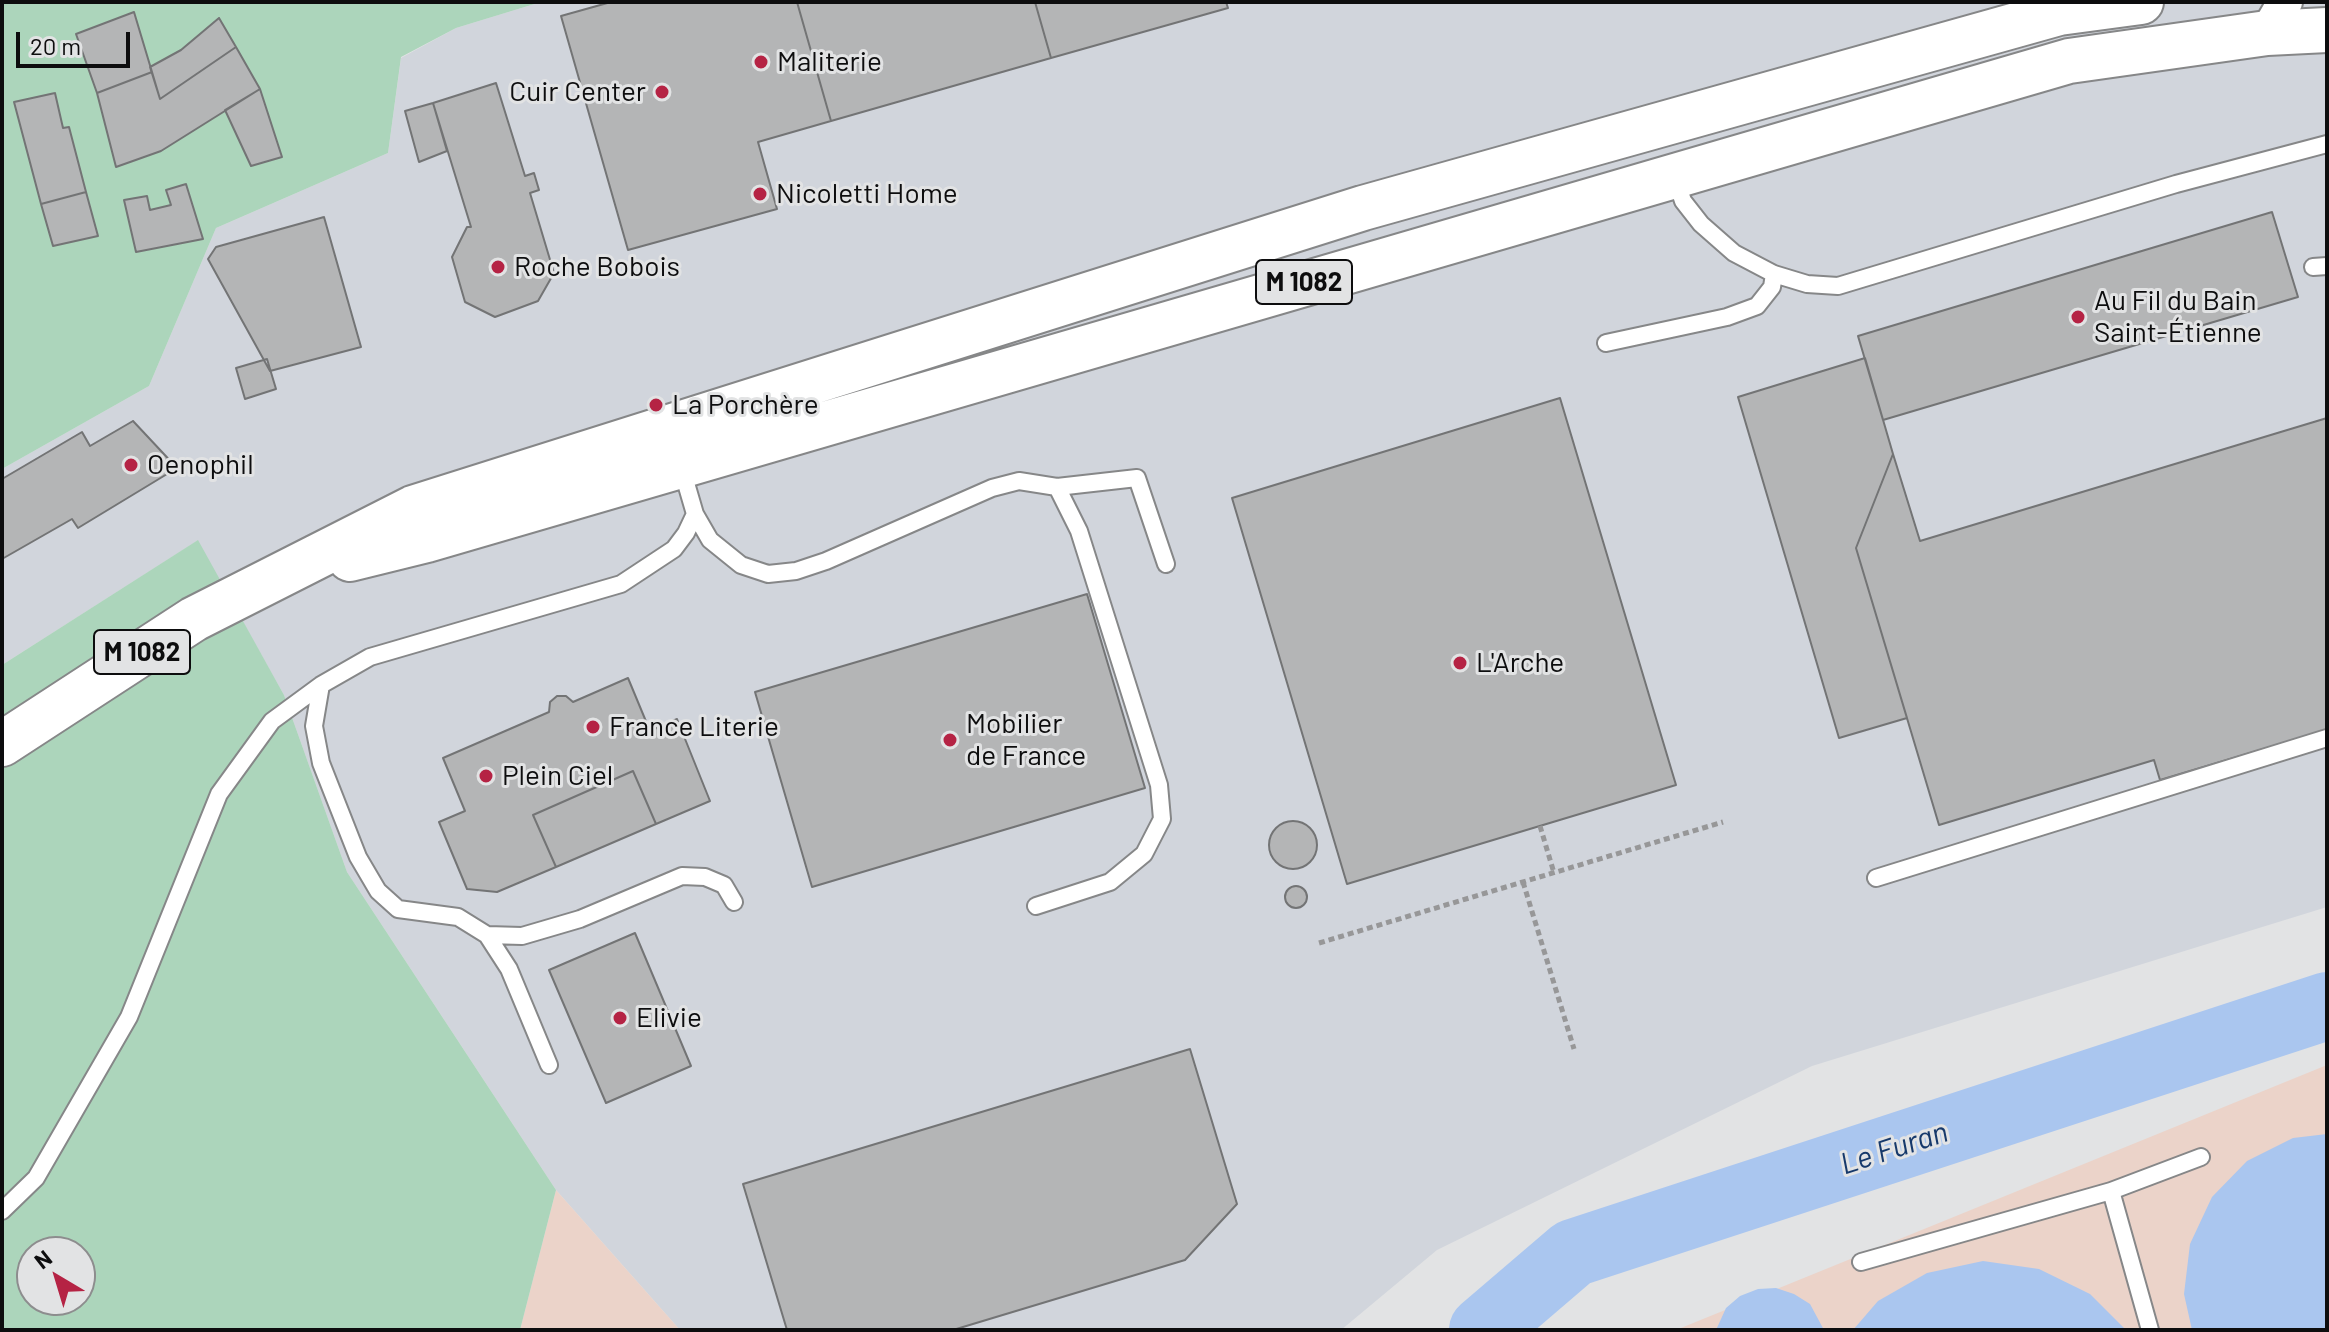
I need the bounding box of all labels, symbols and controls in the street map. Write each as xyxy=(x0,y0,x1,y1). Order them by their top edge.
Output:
scale bar xyxy=(20,16,134,66)
text: 20 m xyxy=(30,31,81,60)
place label: Maliterie xyxy=(777,45,882,79)
marker: Maliterie xyxy=(752,53,770,71)
place label: Cuir Center xyxy=(509,75,646,109)
marker: Cuir Center xyxy=(653,83,671,101)
place label: Nicoletti Home xyxy=(776,177,958,211)
marker: Nicoletti Home xyxy=(751,185,769,203)
place label: Roche Bobois xyxy=(514,250,680,284)
marker: Roche Bobois xyxy=(489,258,507,276)
road number: M 1082 xyxy=(1256,260,1352,304)
place label: Au Fil du Bain Saint-Étienne xyxy=(2094,284,2262,350)
marker: Au Fil du Bain Saint-Étienne xyxy=(2069,308,2087,326)
place label: La Porchère xyxy=(672,388,819,422)
marker: La Porchère xyxy=(647,396,665,414)
place label: Oenophil xyxy=(147,448,254,482)
marker: Oenophil xyxy=(122,456,140,474)
road number: M 1082 xyxy=(94,630,190,674)
place label: L'Arche xyxy=(1476,646,1564,680)
marker: L'Arche xyxy=(1451,654,1469,672)
place label: Mobilier de France xyxy=(966,707,1086,773)
place label: France Literie xyxy=(609,710,779,744)
marker: France Literie xyxy=(584,718,602,736)
marker: Mobilier de France xyxy=(941,731,959,749)
place label: Plein Ciel xyxy=(502,759,613,793)
marker: Plein Ciel xyxy=(477,767,495,785)
place label: Elivie xyxy=(636,1001,702,1035)
marker: Elivie xyxy=(611,1009,629,1027)
water label: Le Furan xyxy=(1835,1114,1953,1182)
north arrow xyxy=(16,1236,96,1316)
text: N xyxy=(29,1244,56,1273)

